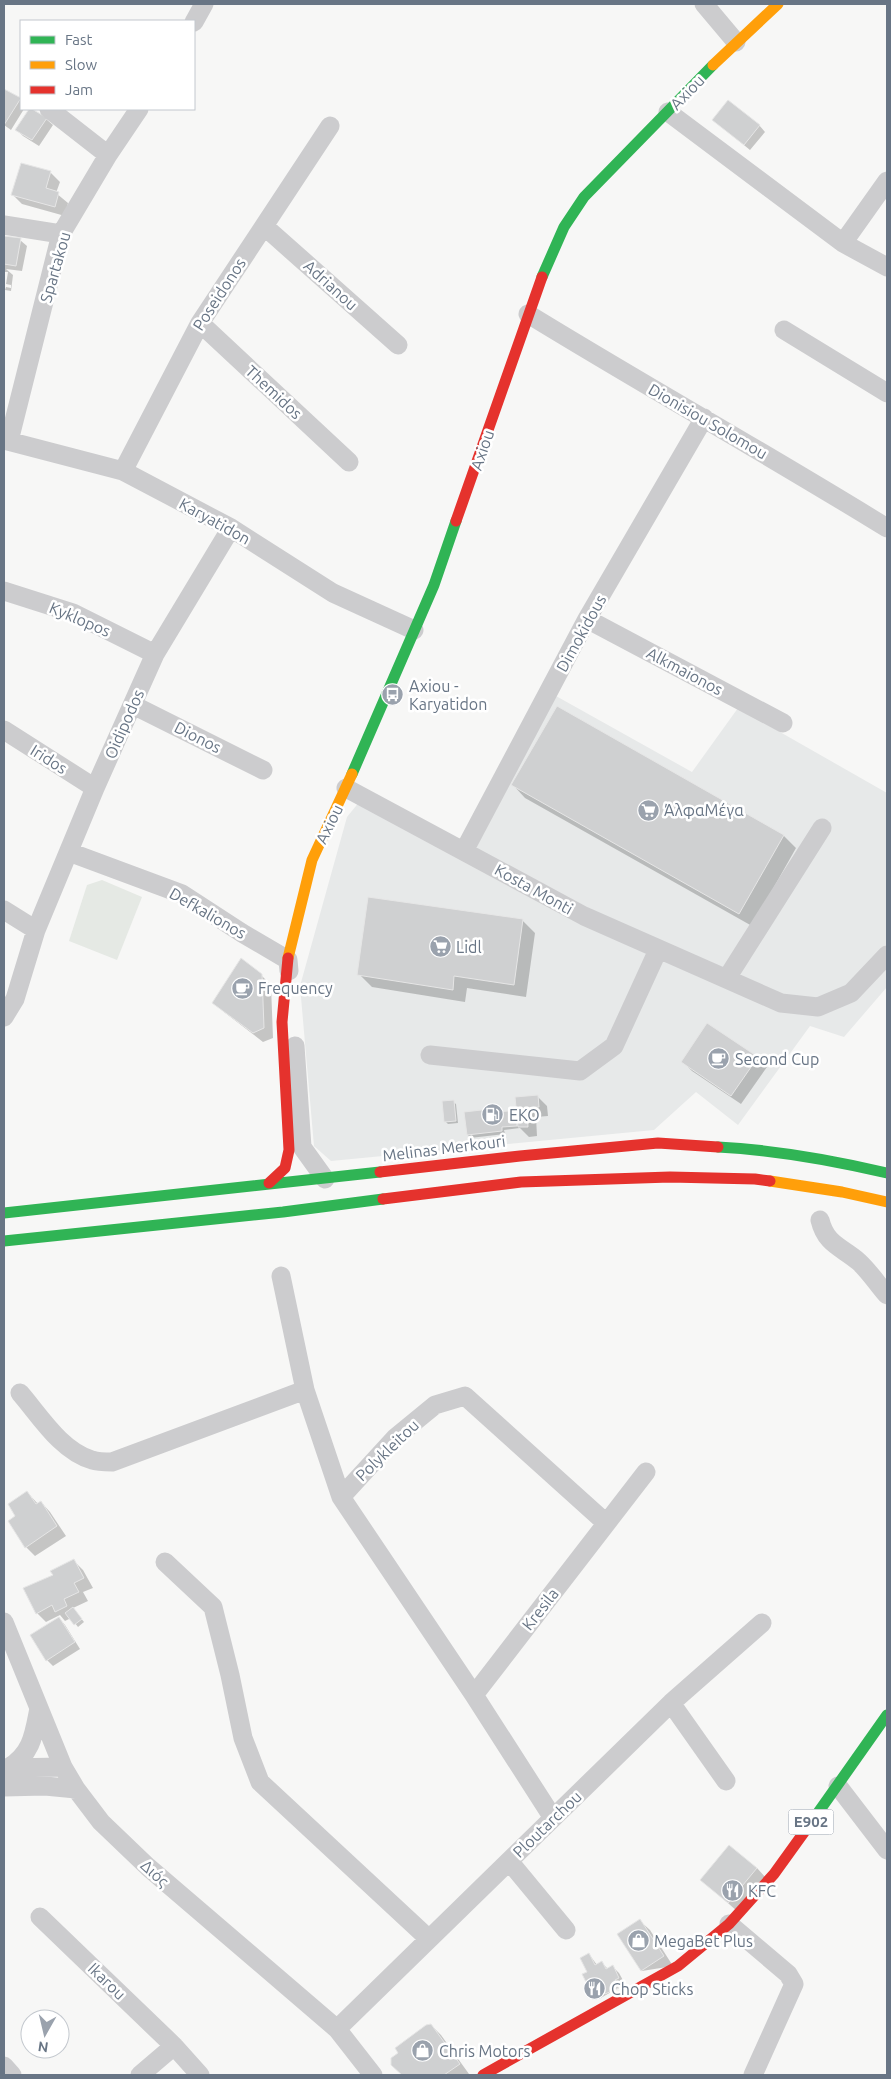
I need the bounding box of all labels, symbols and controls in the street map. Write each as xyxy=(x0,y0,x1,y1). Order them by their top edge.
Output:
legend xyxy=(20,20,195,110)
text: Fast xyxy=(65,31,93,48)
text: Slow xyxy=(65,56,98,73)
street label: Axiou xyxy=(666,71,708,113)
text: Jam xyxy=(65,81,93,98)
street label: Spartakou xyxy=(36,230,74,304)
street label: Poseidonos xyxy=(189,254,249,334)
street label: Adrianou xyxy=(301,256,361,314)
street label: Themidos xyxy=(242,361,306,423)
street label: Dionisiou Solomou xyxy=(645,380,771,462)
street label: Axiou xyxy=(467,428,497,472)
street label: Karyatidon xyxy=(176,494,254,548)
street label: Dimokidous xyxy=(552,591,610,675)
street label: Kyklopos xyxy=(47,598,113,640)
street label: Alkmaionos xyxy=(644,643,726,699)
place label: Axiou - Karyatidon xyxy=(409,677,487,713)
bus stop icon: Axiou - Karyatidon xyxy=(381,683,405,707)
street label: Oidipodos xyxy=(101,687,147,761)
street label: Dionos xyxy=(172,718,224,756)
street label: Iridos xyxy=(27,741,71,777)
supermarket icon: ΆλφαΜέγα xyxy=(636,798,660,822)
place label: ΆλφαΜέγα xyxy=(664,801,744,819)
street label: Axiou xyxy=(312,802,346,846)
street label: Kosta Monti xyxy=(492,860,576,918)
street label: Defkalionos xyxy=(167,884,250,942)
supermarket icon: Lidl xyxy=(428,935,452,959)
place label: Lidl xyxy=(456,938,482,956)
cafe icon: Frequency xyxy=(230,976,254,1000)
place label: Frequency xyxy=(258,979,333,997)
cafe icon: Second Cup xyxy=(707,1047,731,1071)
place label: Second Cup xyxy=(735,1050,819,1068)
fuel station icon: EKO xyxy=(481,1103,505,1127)
place label: EKO xyxy=(509,1106,540,1124)
street label: Melinas Merkouri xyxy=(381,1132,507,1164)
street label: Polykleitou xyxy=(352,1416,422,1484)
street label: Kresila xyxy=(518,1585,562,1633)
street label: Ploutarchou xyxy=(509,1787,585,1861)
road number: E902 xyxy=(788,1810,834,1834)
street label: Διός xyxy=(137,1856,173,1891)
restaurant icon: KFC xyxy=(720,1879,744,1903)
place label: KFC xyxy=(748,1882,776,1900)
shop icon: MegaBet Plus xyxy=(626,1929,650,1953)
place label: MegaBet Plus xyxy=(654,1932,753,1950)
street label: Ikarou xyxy=(85,1959,129,2003)
restaurant icon: Chop Sticks xyxy=(583,1977,607,2001)
place label: Chop Sticks xyxy=(611,1980,693,1998)
north arrow xyxy=(20,2009,70,2059)
text: N xyxy=(37,2038,49,2056)
shop icon: Chris Motors xyxy=(411,2039,435,2063)
place label: Chris Motors xyxy=(439,2042,530,2060)

